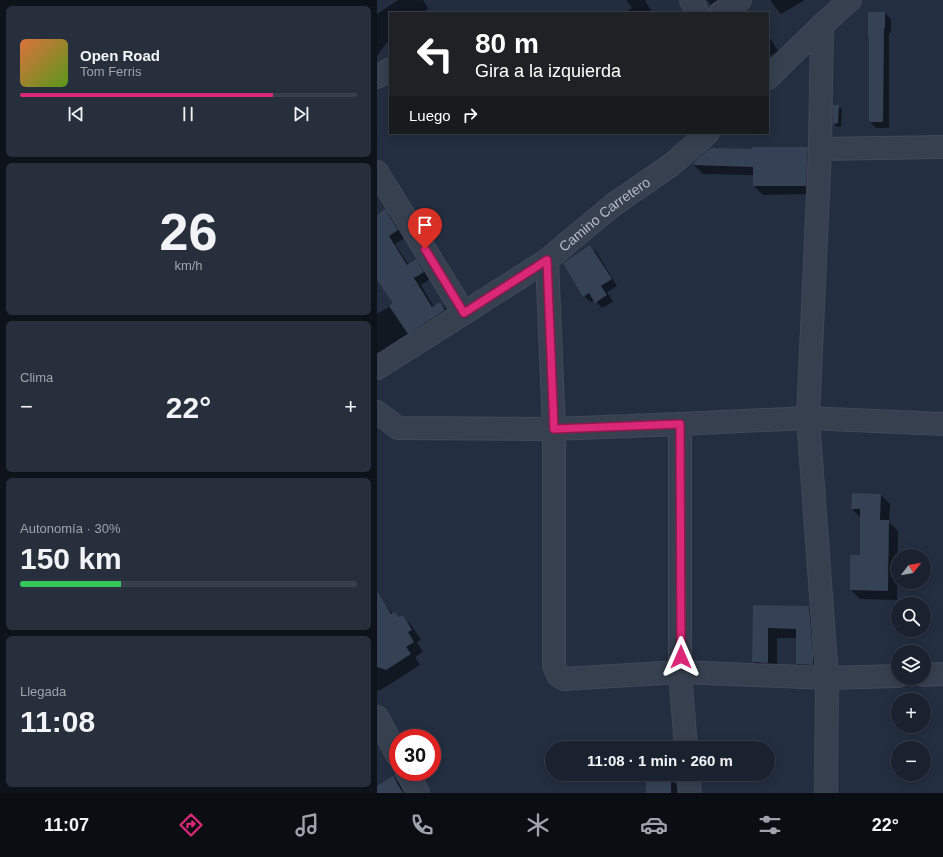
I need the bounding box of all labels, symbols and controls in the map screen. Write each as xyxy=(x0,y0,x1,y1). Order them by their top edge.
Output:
icon: left xyxy=(409,28,461,80)
text: 80 m xyxy=(475,28,539,59)
text: Open Road xyxy=(80,47,160,64)
text: Gira a la izquierda xyxy=(475,61,621,81)
text: Tom Ferris xyxy=(80,64,141,79)
icon: previous xyxy=(65,103,87,125)
icon: pause xyxy=(177,103,199,125)
icon: next xyxy=(290,103,312,125)
icon: right xyxy=(459,104,481,126)
text: Luego xyxy=(409,107,451,124)
street label: Camino Carretero xyxy=(556,174,653,255)
text: 26 xyxy=(160,203,217,261)
pin xyxy=(408,208,442,249)
icon: arrive xyxy=(414,214,436,236)
text: km/h xyxy=(174,258,203,273)
text: Clima xyxy=(20,370,53,385)
text: 22° xyxy=(166,391,211,424)
text: − xyxy=(20,394,33,419)
text: + xyxy=(344,394,357,419)
text: Autonomía · 30% xyxy=(20,521,120,536)
text: 150 km xyxy=(20,542,122,575)
north arrow xyxy=(891,549,931,589)
map controls xyxy=(891,549,931,781)
button: search xyxy=(891,597,931,637)
position arrow xyxy=(660,636,702,678)
button: layers xyxy=(891,645,931,685)
text: Llegada xyxy=(20,684,66,699)
button: + xyxy=(891,693,931,733)
text: 11:08 xyxy=(20,705,95,738)
speed limit sign: 30 xyxy=(389,729,441,781)
button: − xyxy=(891,741,931,781)
text: 11:08 · 1 min · 260 m xyxy=(587,752,733,769)
icon: directions xyxy=(177,811,205,839)
icon: music xyxy=(293,811,321,839)
icon: phone xyxy=(408,811,436,839)
icon: climate xyxy=(524,811,552,839)
icon: car xyxy=(640,811,668,839)
icon: filters xyxy=(756,811,784,839)
text: 11:07 xyxy=(44,815,89,835)
text: 22° xyxy=(872,815,899,835)

